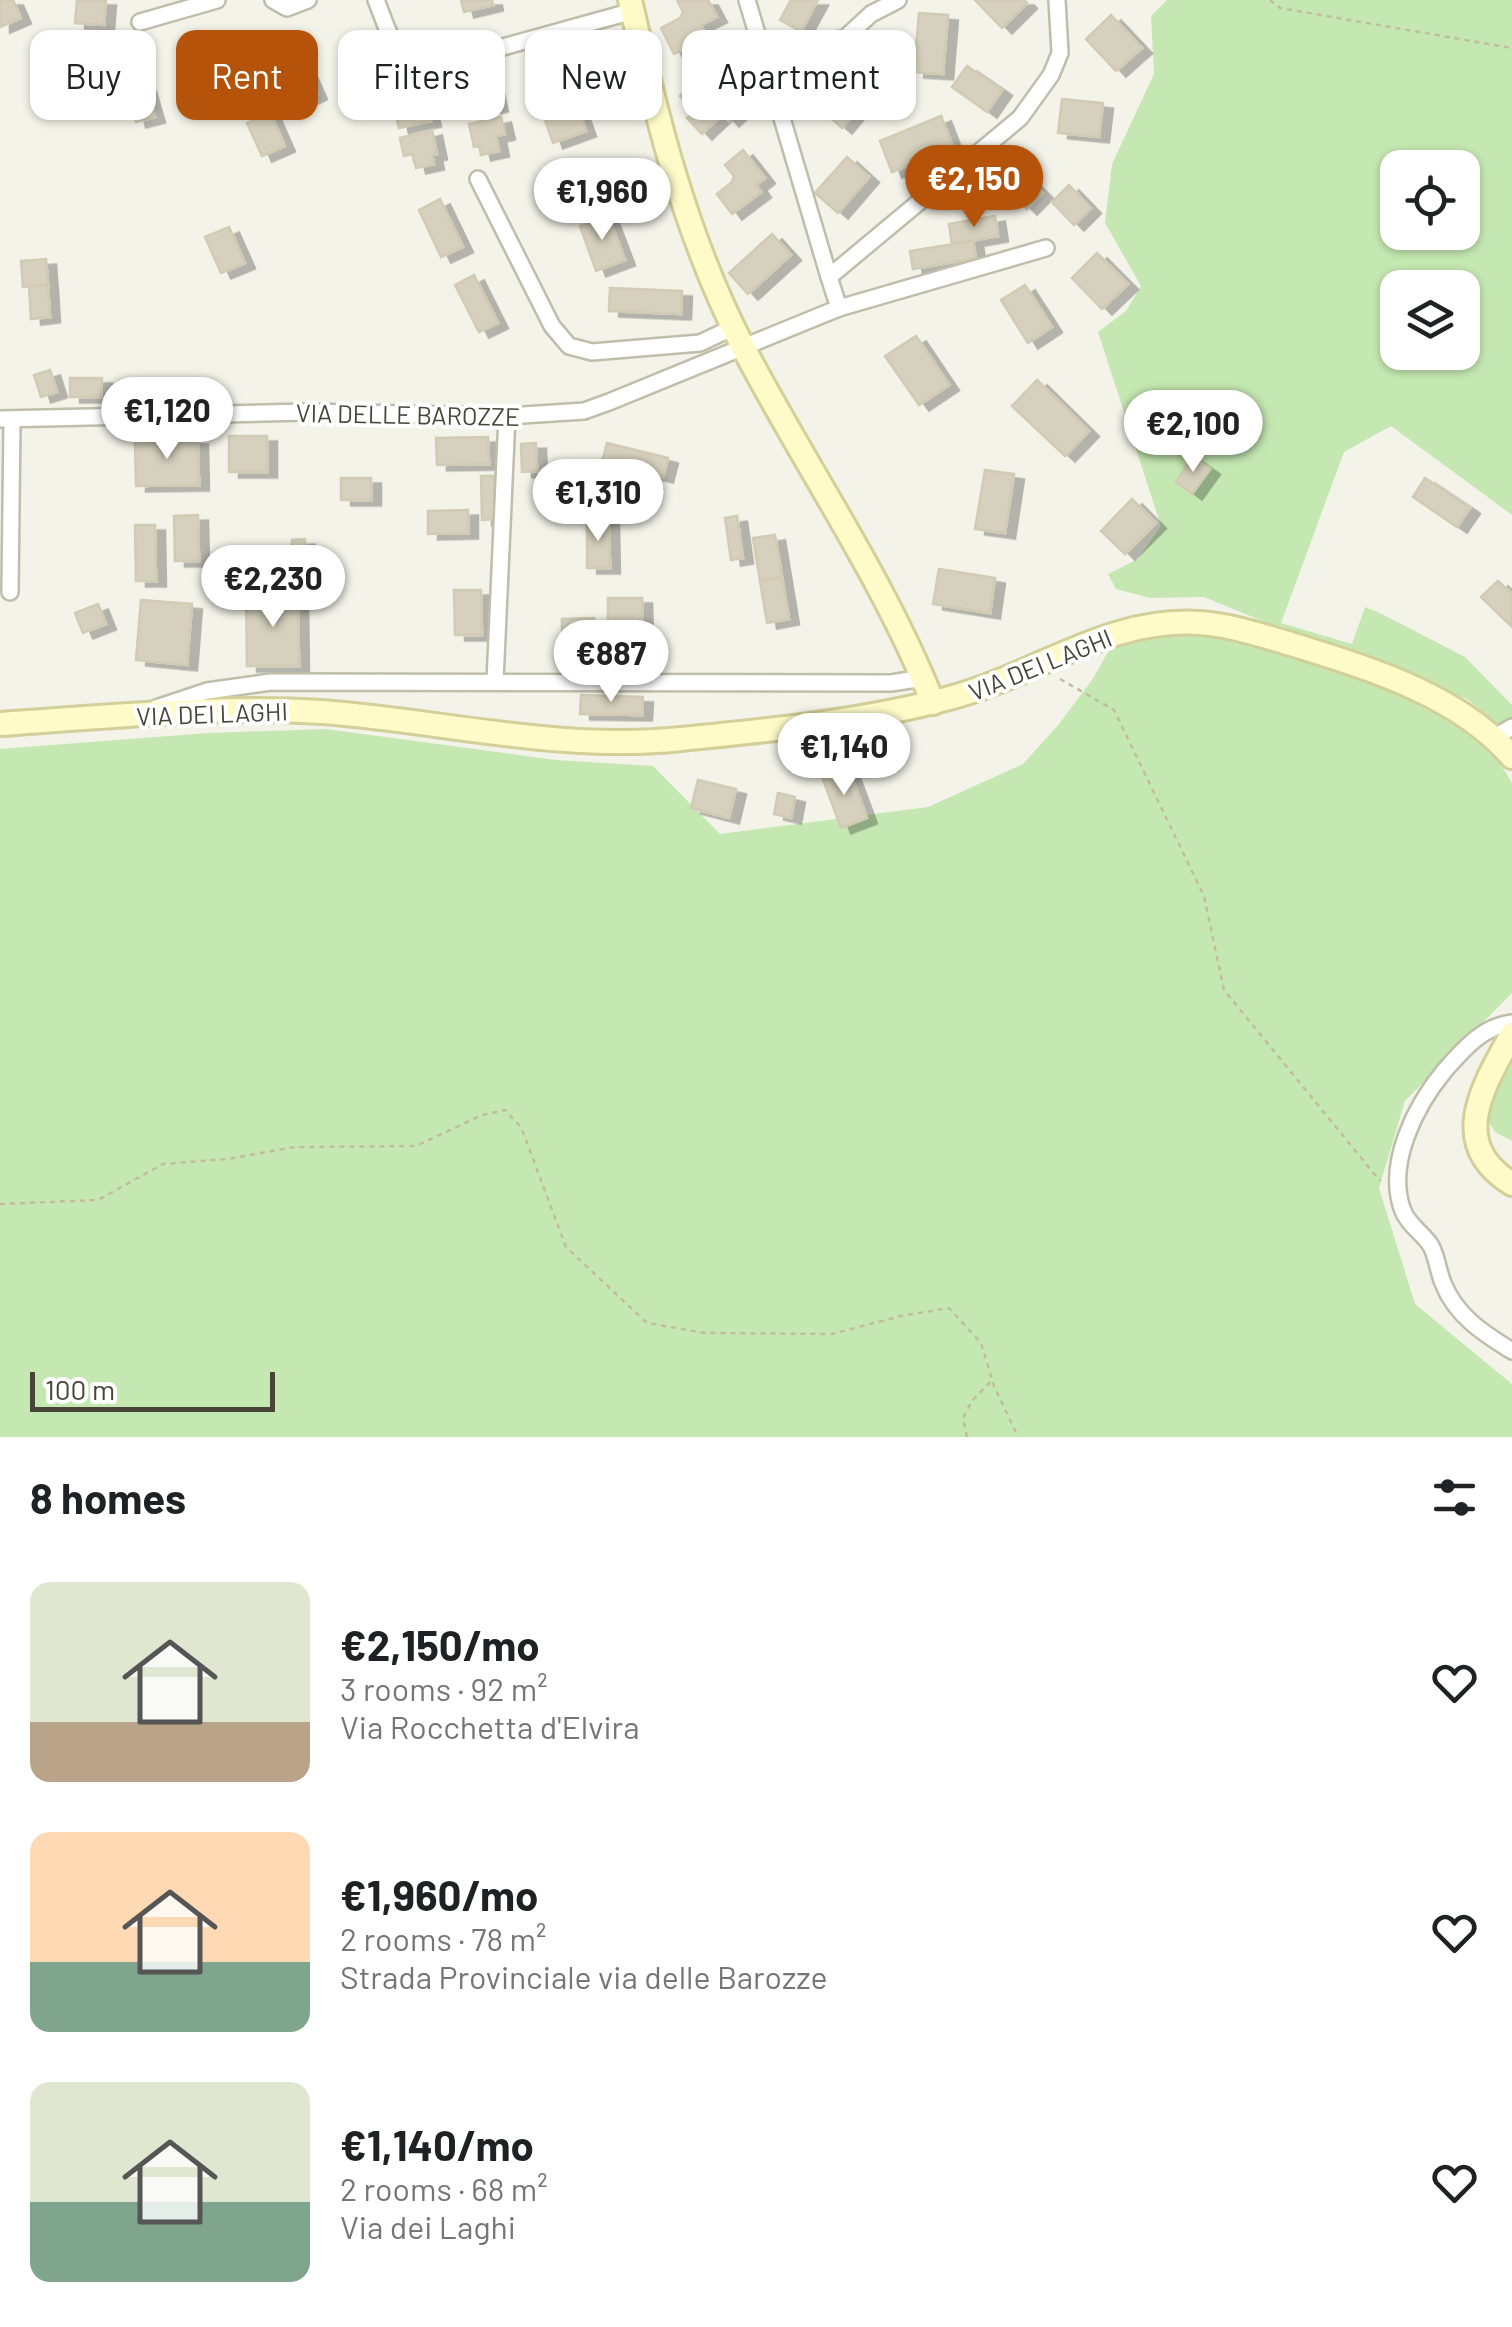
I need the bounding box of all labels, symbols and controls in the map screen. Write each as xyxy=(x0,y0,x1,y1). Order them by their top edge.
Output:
chip: Buy xyxy=(30,30,156,120)
chip: Rent xyxy=(176,30,318,120)
chip: Filters xyxy=(338,30,505,120)
chip: New xyxy=(525,30,662,120)
chip: Apartment xyxy=(682,30,916,120)
pin: €2,150 xyxy=(893,145,1055,230)
map controls xyxy=(1380,150,1480,370)
button: locate xyxy=(1380,150,1480,250)
pin: €1,960 xyxy=(521,158,683,243)
text: €2,150 xyxy=(927,158,1021,196)
text: €1,960 xyxy=(556,171,648,209)
button: layers xyxy=(1380,270,1480,370)
pin: €1,120 xyxy=(86,377,248,462)
text: €1,120 xyxy=(123,390,211,428)
pin: €2,100 xyxy=(1112,390,1274,475)
street label: VIA DELLE BAROZZE xyxy=(296,397,520,431)
text: €2,100 xyxy=(1146,403,1240,441)
pin: €1,310 xyxy=(517,459,679,544)
text: €1,310 xyxy=(555,472,641,510)
pin: €2,230 xyxy=(192,545,354,630)
text: €2,230 xyxy=(223,558,323,596)
pin: €887 xyxy=(552,620,670,705)
street label: VIA DEI LAGHI xyxy=(964,622,1116,706)
text: €887 xyxy=(576,633,646,671)
street label: VIA DEI LAGHI xyxy=(136,695,288,731)
pin: €1,140 xyxy=(763,713,925,798)
text: €1,140 xyxy=(799,726,889,764)
scale bar xyxy=(30,1367,275,1412)
text: 100 m xyxy=(45,1372,115,1406)
icon: filters xyxy=(1427,1470,1482,1525)
text: 8 homes xyxy=(30,1472,186,1522)
text: €2,150/mo xyxy=(340,1619,540,1669)
icon: home xyxy=(110,1622,230,1742)
icon: heart xyxy=(1427,1655,1482,1710)
text: 3 rooms · 92 m² xyxy=(340,1669,548,1707)
text: Via Rocchetta d'Elvira xyxy=(340,1707,640,1745)
text: €1,960/mo xyxy=(340,1869,538,1919)
icon: home xyxy=(110,1872,230,1992)
icon: heart xyxy=(1427,1905,1482,1960)
text: 2 rooms · 78 m² xyxy=(340,1919,546,1957)
text: Strada Provinciale via delle Barozze xyxy=(340,1957,828,1995)
text: €1,140/mo xyxy=(340,2119,534,2169)
icon: home xyxy=(110,2122,230,2242)
icon: heart xyxy=(1427,2155,1482,2210)
text: 2 rooms · 68 m² xyxy=(340,2169,548,2207)
text: Via dei Laghi xyxy=(340,2207,516,2245)

